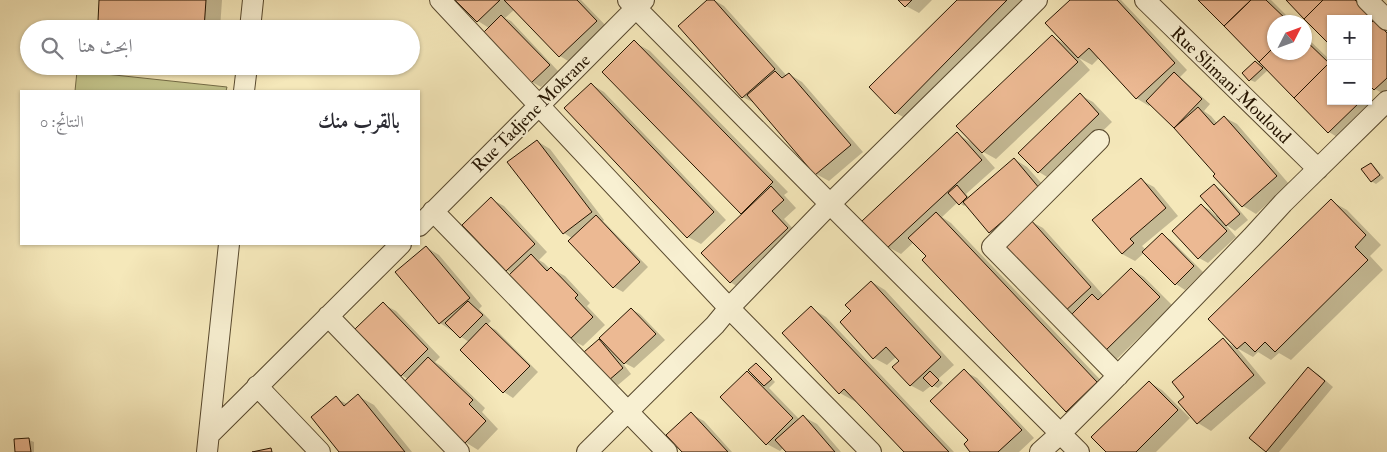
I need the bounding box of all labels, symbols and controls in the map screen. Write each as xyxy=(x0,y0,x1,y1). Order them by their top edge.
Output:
north arrow xyxy=(1267,15,1312,60)
map controls xyxy=(1327,15,1372,105)
button: + xyxy=(1327,15,1372,60)
search box xyxy=(20,20,420,75)
street label: Rue Slimani Mouloud xyxy=(1166,22,1296,149)
icon: search xyxy=(38,34,66,62)
text: ابحث هنا xyxy=(78,34,133,58)
street label: Rue Tadjene Mokrane xyxy=(467,49,596,178)
button: − xyxy=(1327,60,1372,105)
text: بالقرب منك xyxy=(318,108,400,135)
text: النتائج: 0 xyxy=(40,112,84,132)

